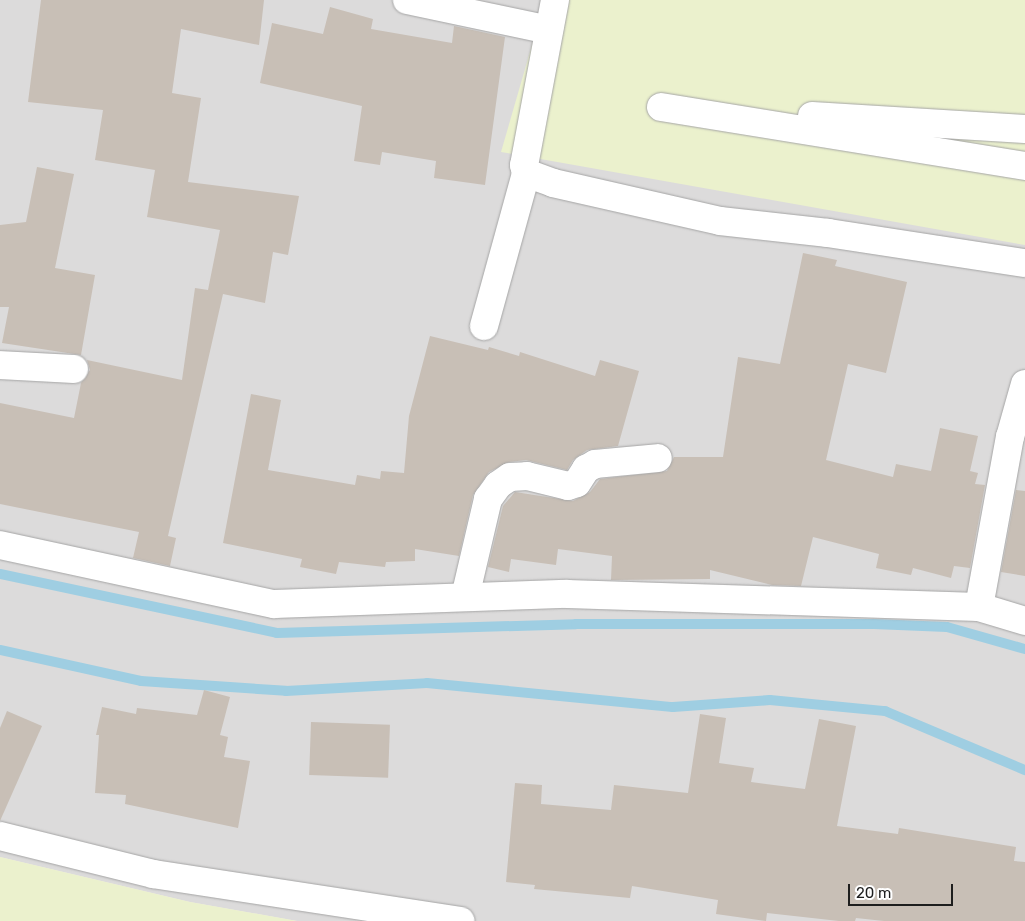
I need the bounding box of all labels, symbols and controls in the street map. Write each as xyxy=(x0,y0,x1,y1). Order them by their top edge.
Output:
scale bar xyxy=(850,874,955,906)
text: 20 m xyxy=(856,884,891,902)

